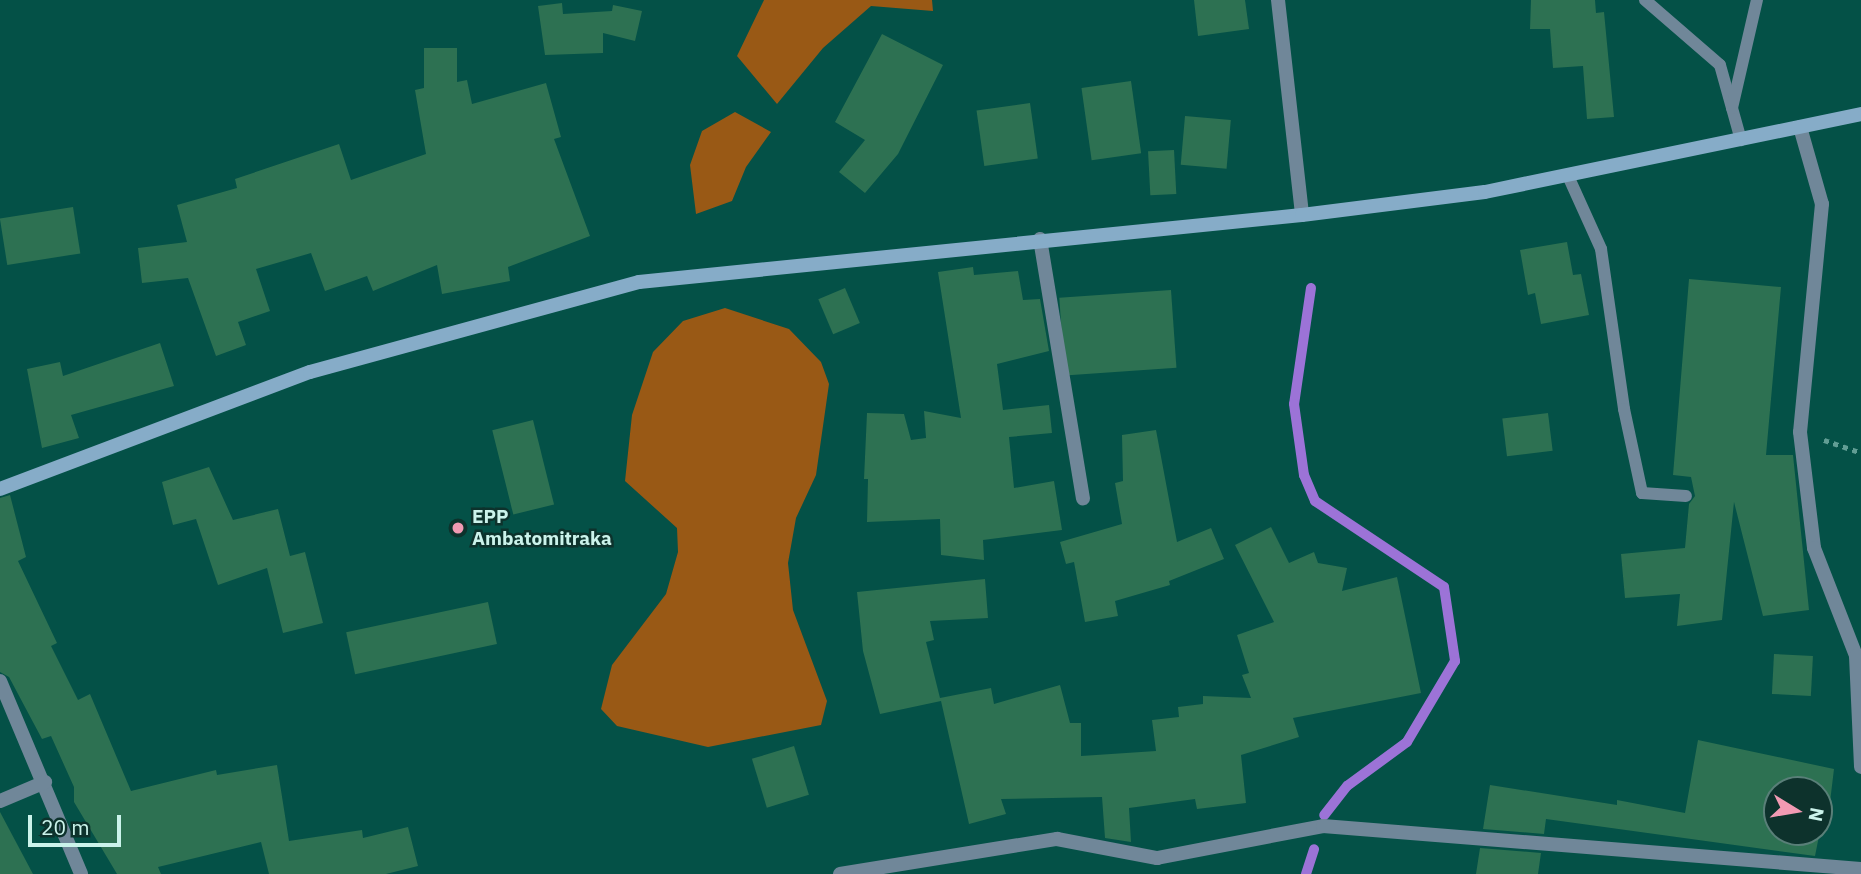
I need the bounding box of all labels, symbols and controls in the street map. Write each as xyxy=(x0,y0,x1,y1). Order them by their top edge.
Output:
place label: EPP Ambatomitraka xyxy=(472,506,612,550)
marker: EPP Ambatomitraka xyxy=(450,520,466,536)
north arrow xyxy=(1763,776,1833,846)
scale bar xyxy=(32,800,124,844)
text: N xyxy=(1804,806,1830,824)
text: 20 m xyxy=(41,813,90,841)

